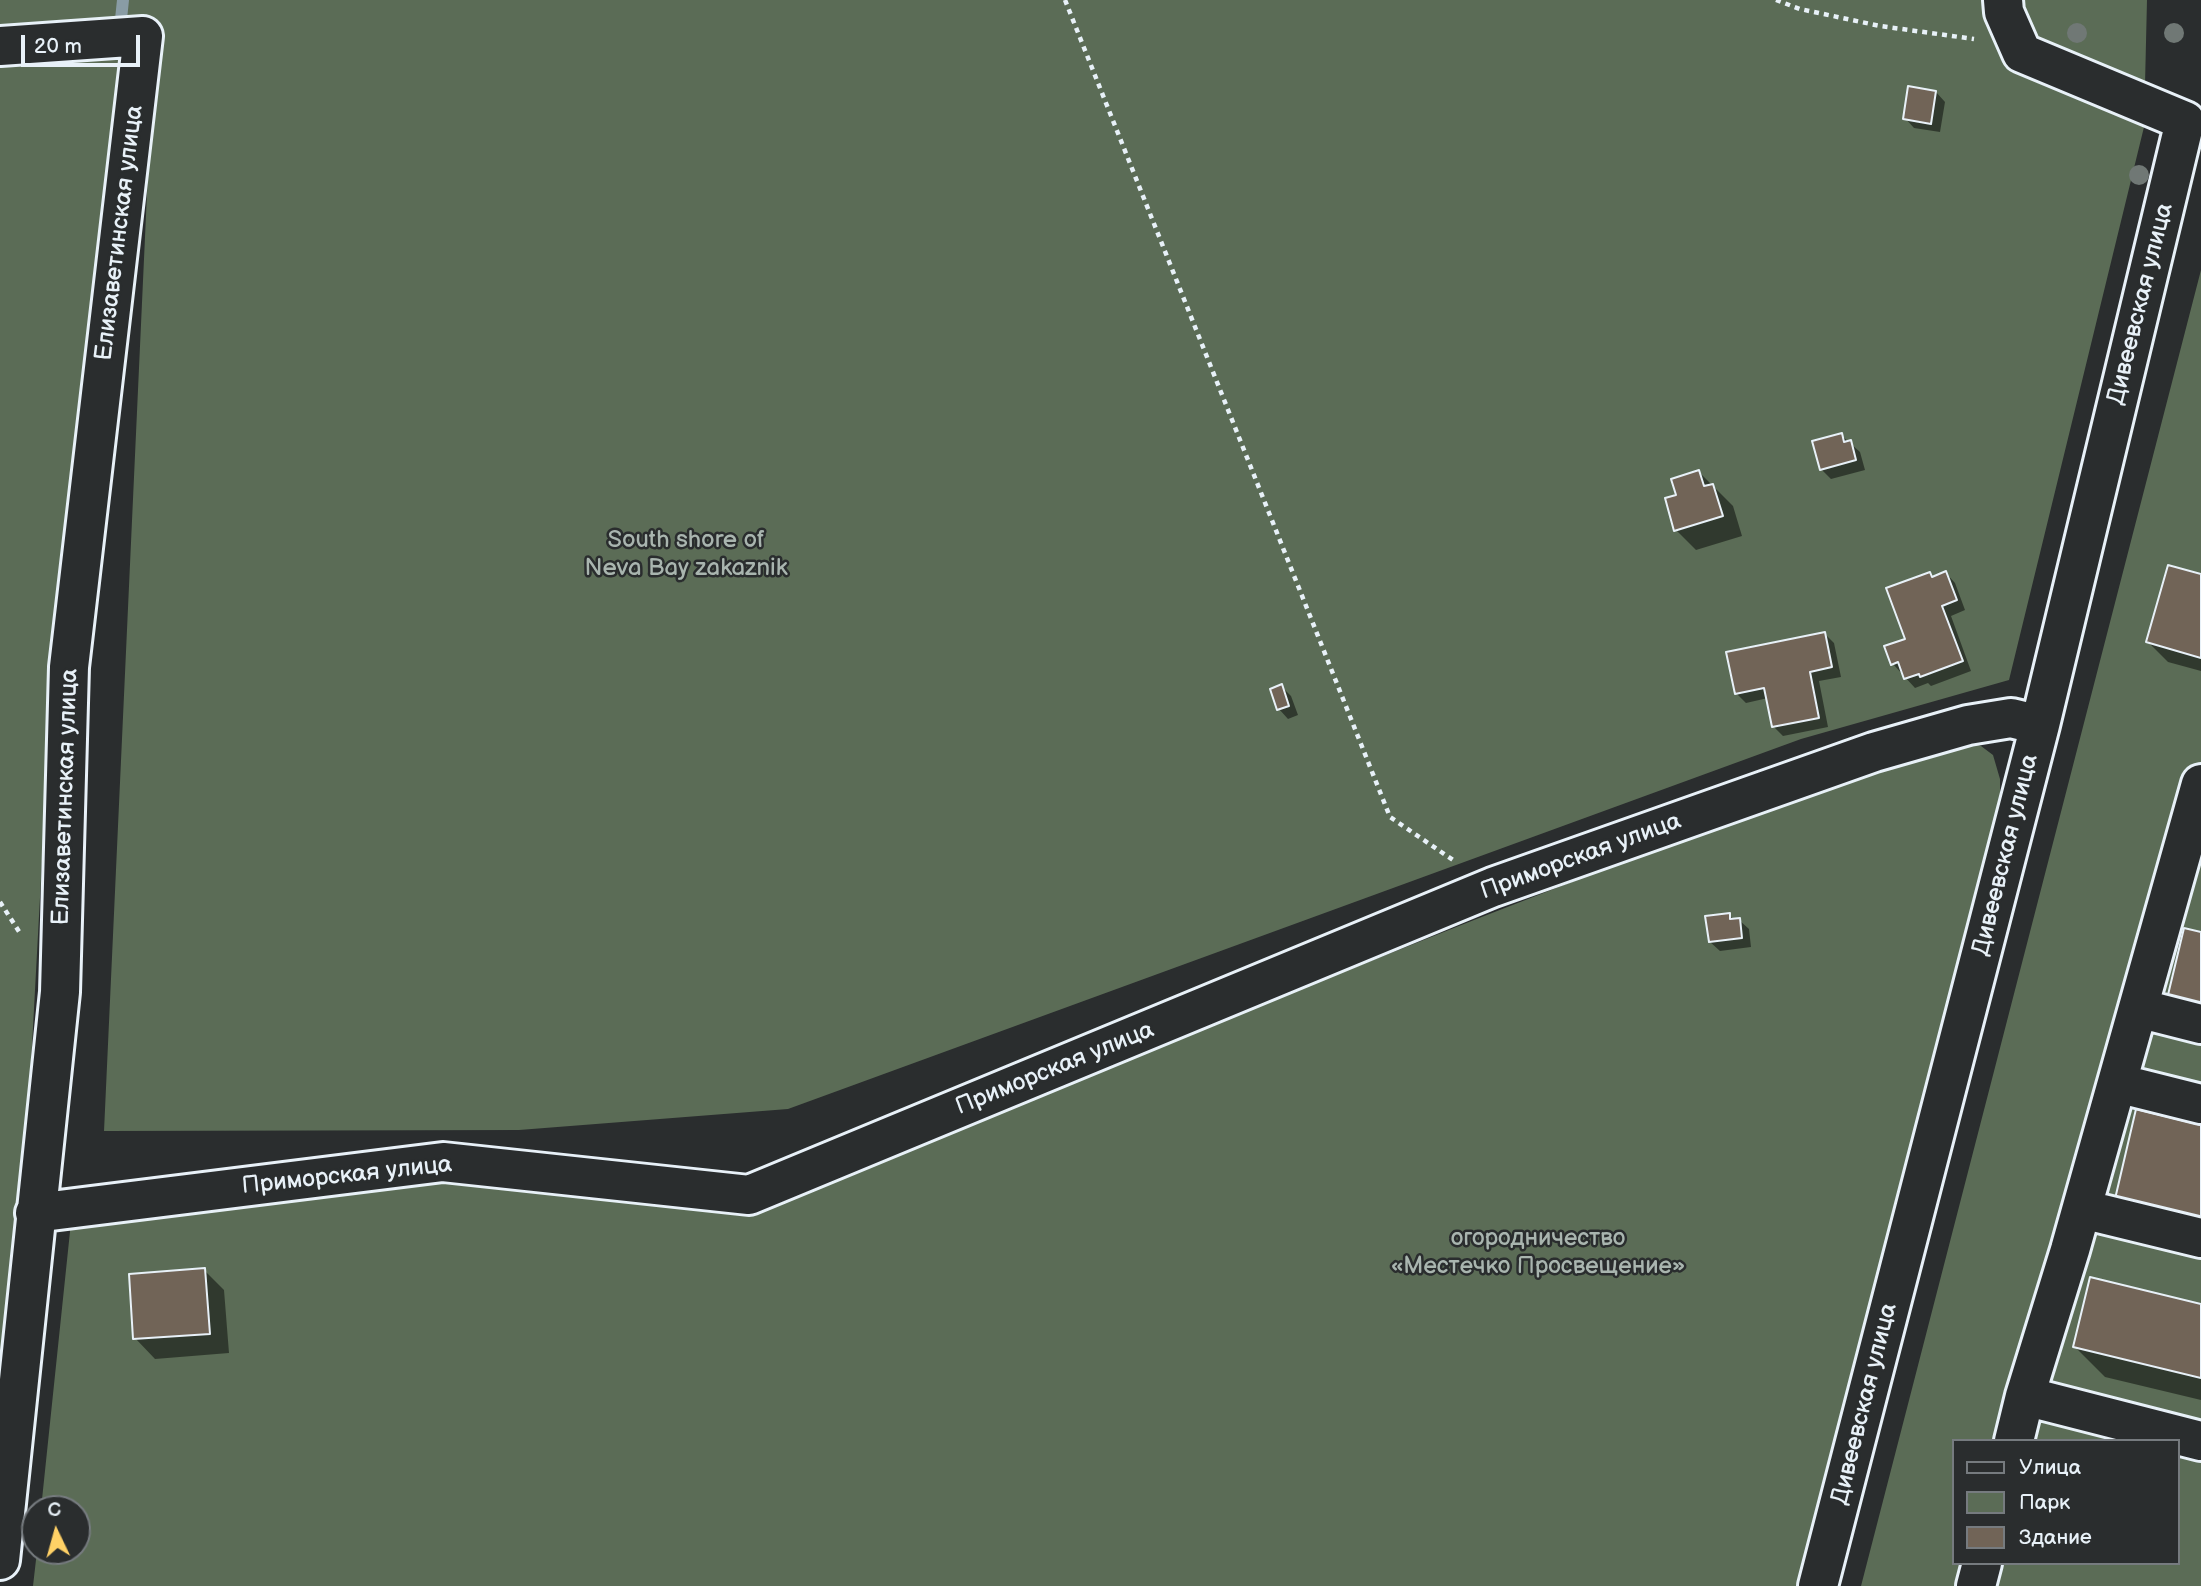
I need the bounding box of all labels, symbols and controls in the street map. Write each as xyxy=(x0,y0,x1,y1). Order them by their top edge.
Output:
scale bar xyxy=(24,21,144,65)
text: 20 m xyxy=(34,34,82,59)
street label: Елизаветинская улица xyxy=(90,104,150,362)
street label: Дивеевская улица xyxy=(2102,200,2180,408)
park label: South shore of Neva Bay zakaznik xyxy=(585,527,787,583)
street label: Елизаветинская улица xyxy=(47,668,85,926)
street label: Дивеевская улица xyxy=(1967,751,2045,959)
street label: Приморская улица xyxy=(1477,807,1685,907)
street label: Приморская улица xyxy=(952,1016,1158,1122)
street label: Приморская улица xyxy=(240,1151,454,1201)
park label: огородничество «Местечко Просвещение» xyxy=(1391,1225,1685,1281)
street label: Дивеевская улица xyxy=(1826,1300,1904,1508)
legend xyxy=(1952,1439,2180,1565)
text: Улица xyxy=(2019,1455,2081,1480)
text: Парк xyxy=(2019,1490,2070,1515)
north arrow xyxy=(21,1495,91,1565)
text: С xyxy=(47,1499,62,1523)
text: Здание xyxy=(2019,1525,2092,1550)

